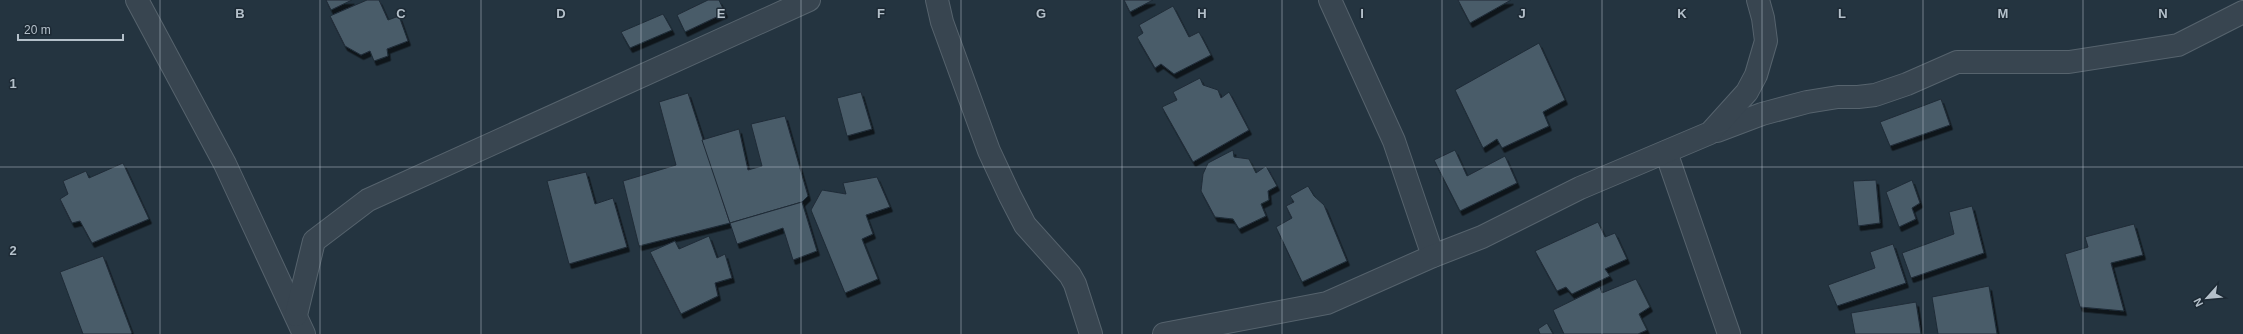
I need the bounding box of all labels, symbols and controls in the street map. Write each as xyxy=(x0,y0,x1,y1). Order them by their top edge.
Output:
text: B xyxy=(235,6,245,21)
text: C xyxy=(396,6,406,21)
text: D xyxy=(556,6,566,21)
text: E xyxy=(717,6,726,21)
text: F xyxy=(877,6,885,21)
text: G xyxy=(1036,6,1046,21)
text: H xyxy=(1197,6,1207,21)
text: I xyxy=(1360,6,1364,21)
text: J xyxy=(1518,6,1526,21)
text: K xyxy=(1677,6,1687,21)
text: L xyxy=(1838,6,1846,21)
text: M xyxy=(1998,6,2008,21)
text: N xyxy=(2158,6,2168,21)
scale bar xyxy=(18,16,123,42)
text: 20 m xyxy=(24,23,51,37)
text: 1 xyxy=(9,76,17,91)
text: 2 xyxy=(9,243,17,258)
north arrow xyxy=(2187,278,2227,318)
text: N xyxy=(2191,296,2205,309)

